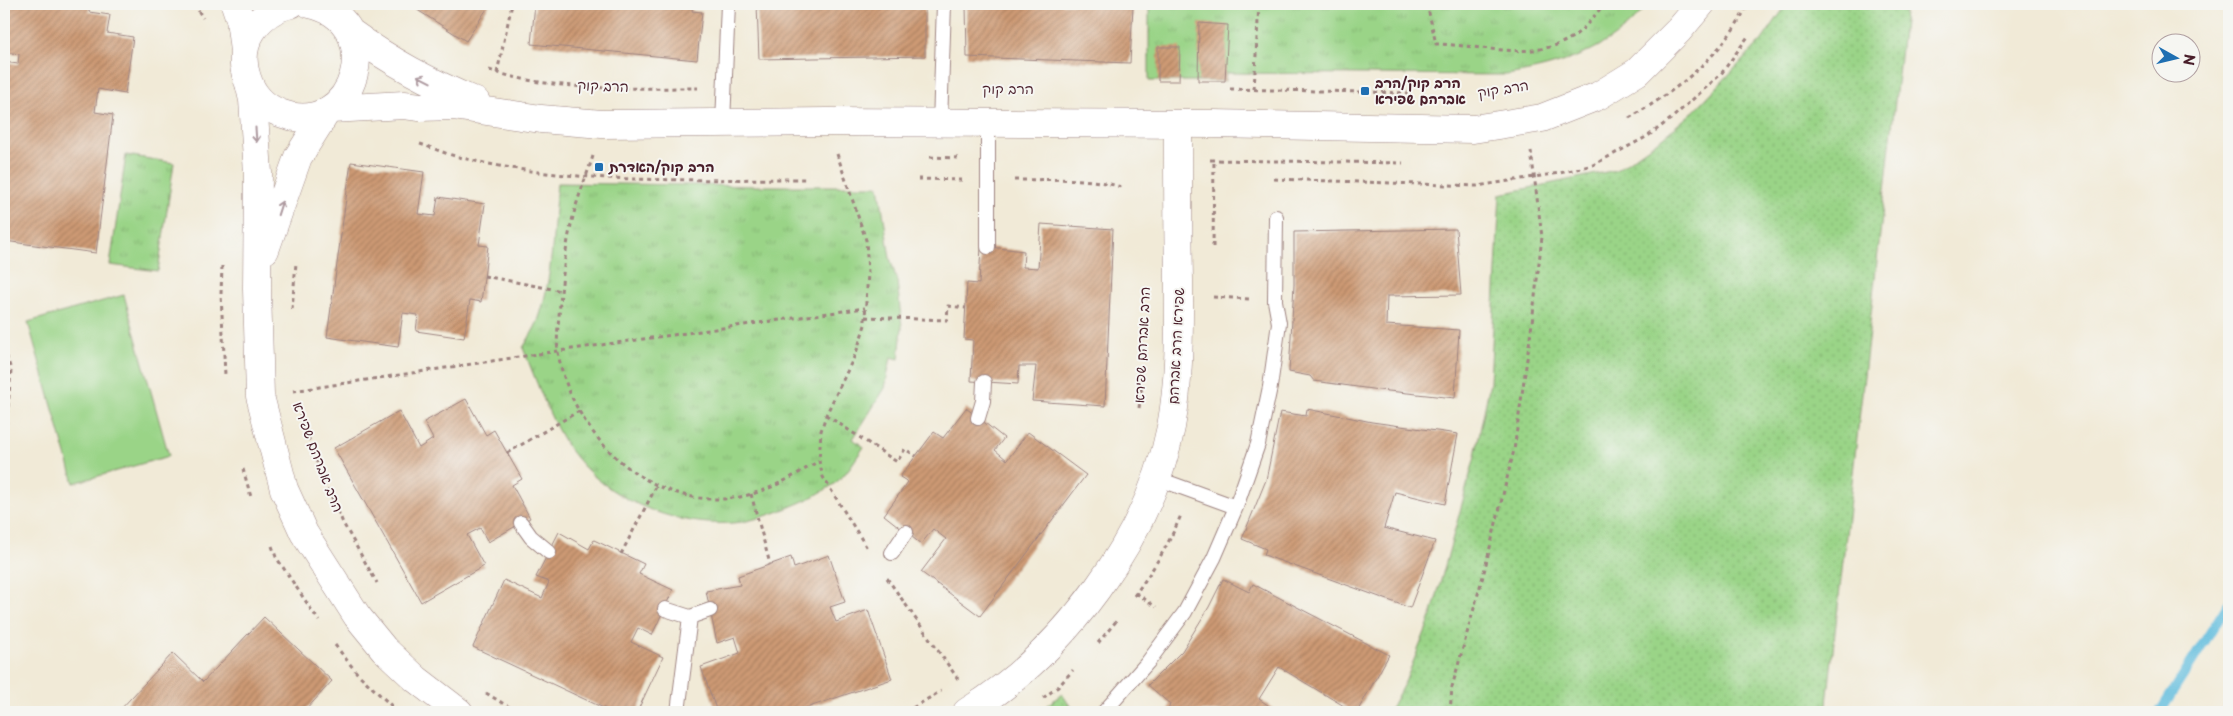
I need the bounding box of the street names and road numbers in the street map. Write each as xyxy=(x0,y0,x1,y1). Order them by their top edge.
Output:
street label: הרב קוק xyxy=(577,74,629,97)
street label: הרב קוק xyxy=(1476,74,1530,103)
street label: הרב קוק xyxy=(982,78,1034,99)
street label: הרב אברהם שפירא xyxy=(1128,286,1155,404)
street label: שפירא הרב אברהם xyxy=(1162,287,1189,405)
street label: הרב אברהם שפירא xyxy=(288,399,349,515)

